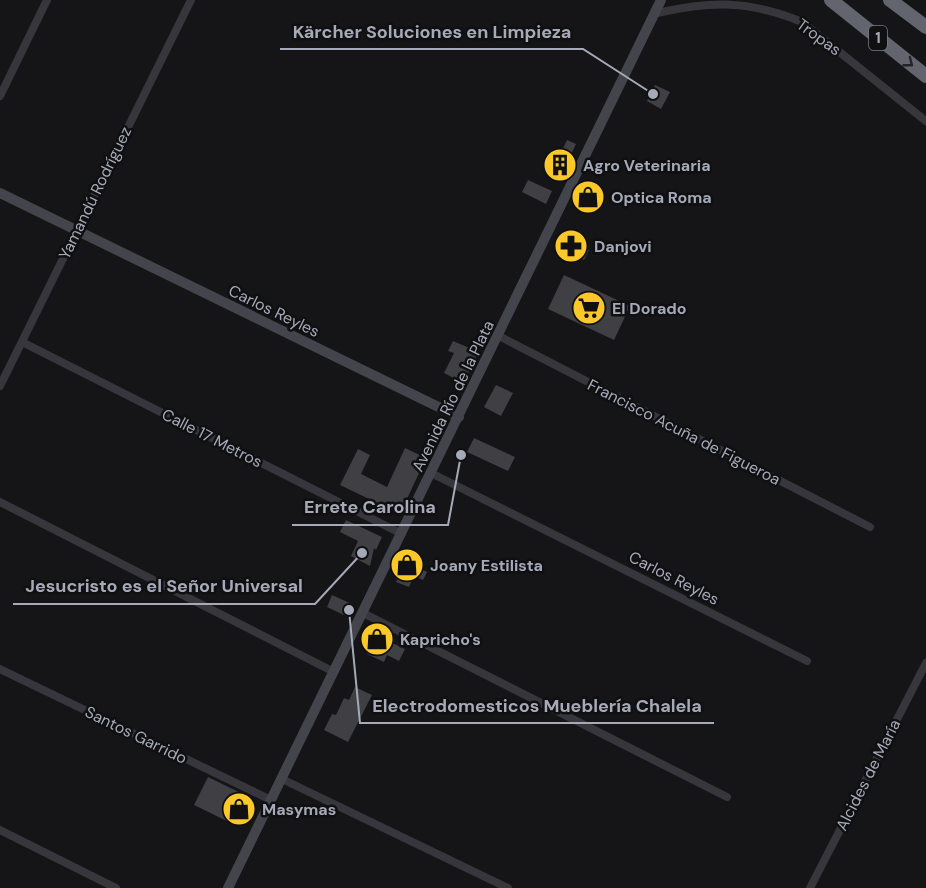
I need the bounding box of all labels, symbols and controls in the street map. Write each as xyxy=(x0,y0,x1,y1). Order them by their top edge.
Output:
callout: Kärcher Soluciones en Limpieza xyxy=(280,13,583,49)
street label: Tropas xyxy=(793,14,845,60)
text: Kärcher Soluciones en Limpieza xyxy=(293,20,571,44)
road number: 1 xyxy=(869,26,887,50)
one-way arrow xyxy=(902,55,913,66)
street label: Yamandú Rodríguez xyxy=(54,123,136,263)
building icon: Agro Veterinaria xyxy=(542,147,578,183)
place label: Agro Veterinaria xyxy=(583,155,711,176)
shop icon: Optica Roma xyxy=(570,179,606,215)
place label: Optica Roma xyxy=(611,187,712,208)
pharmacy icon: Danjovi xyxy=(553,228,589,264)
place label: Danjovi xyxy=(594,236,652,257)
street label: Carlos Reyles xyxy=(225,280,323,342)
supermarket icon: El Dorado xyxy=(571,290,607,326)
place label: El Dorado xyxy=(612,298,687,319)
street label: Avenida Río de la Plata xyxy=(407,317,499,475)
street label: Francisco Acuña de Figueroa xyxy=(584,374,784,490)
street label: Calle 17 Metros xyxy=(158,404,266,472)
callout: Errete Carolina xyxy=(292,489,448,525)
text: Errete Carolina xyxy=(304,495,436,519)
street label: Carlos Reyles xyxy=(625,546,723,610)
shop icon: Joany Estilista xyxy=(389,547,425,583)
place label: Joany Estilista xyxy=(430,555,543,576)
callout: Jesucristo es el Señor Universal xyxy=(13,568,315,604)
text: Jesucristo es el Señor Universal xyxy=(25,574,303,598)
shop icon: Kapricho's xyxy=(359,621,395,657)
place label: Kapricho's xyxy=(400,629,481,650)
callout: Electrodomesticos Mueblería Chalela xyxy=(360,687,714,723)
text: Electrodomesticos Mueblería Chalela xyxy=(372,694,702,718)
street label: Santos Garrido xyxy=(81,701,191,769)
street label: Alcides de María xyxy=(831,716,905,834)
shop icon: Masymas xyxy=(221,791,257,827)
place label: Masymas xyxy=(262,799,336,820)

